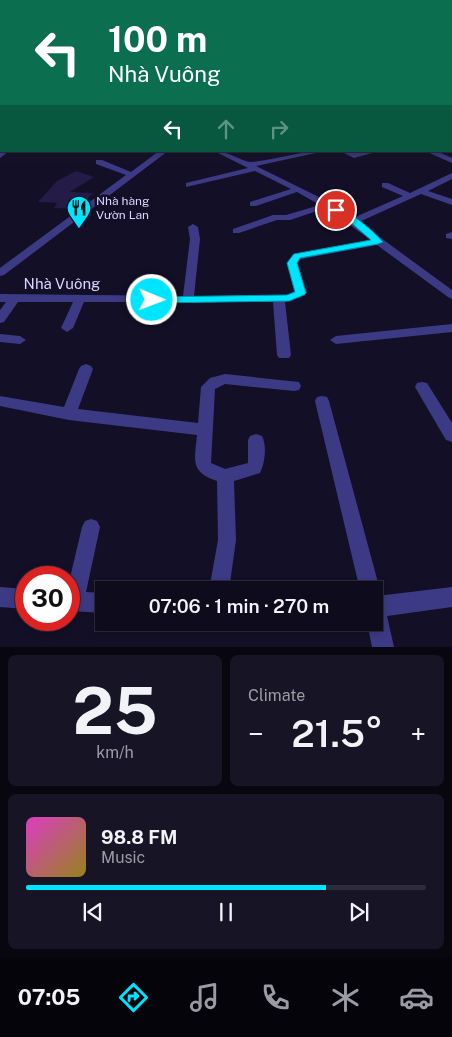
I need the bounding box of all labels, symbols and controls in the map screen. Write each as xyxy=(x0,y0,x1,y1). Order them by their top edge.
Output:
text: 100 m xyxy=(108,19,207,60)
icon: left xyxy=(25,20,90,85)
text: Nhà Vuông xyxy=(108,61,221,87)
icon: left xyxy=(159,115,187,143)
icon: ahead xyxy=(212,115,240,143)
icon: right xyxy=(265,115,293,143)
pin xyxy=(315,189,357,231)
place label: Nhà hàng Vườn Lan xyxy=(96,194,149,222)
restaurant icon: Nhà hàng Vườn Lan xyxy=(66,195,92,229)
icon: arrive xyxy=(322,196,350,224)
position arrow xyxy=(125,273,177,325)
street label: Nhà Vuông xyxy=(24,275,100,292)
speed limit sign: 30 xyxy=(15,566,80,631)
text: 07:06 · 1 min · 270 m xyxy=(149,595,329,617)
text: 25 xyxy=(72,672,158,749)
text: Climate xyxy=(248,686,305,705)
text: 21.5° xyxy=(291,711,383,756)
text: − xyxy=(248,717,264,750)
text: + xyxy=(410,717,426,750)
text: km/h xyxy=(96,743,134,762)
text: 98.8 FM xyxy=(101,826,177,848)
text: Music xyxy=(101,848,145,867)
icon: previous xyxy=(79,898,107,926)
icon: pause xyxy=(212,898,240,926)
icon: next xyxy=(345,898,373,926)
icon: directions xyxy=(116,980,151,1015)
icon: music xyxy=(187,980,222,1015)
icon: phone xyxy=(258,980,293,1015)
icon: climate xyxy=(328,980,363,1015)
icon: car xyxy=(399,980,434,1015)
text: 07:05 xyxy=(18,984,80,1010)

